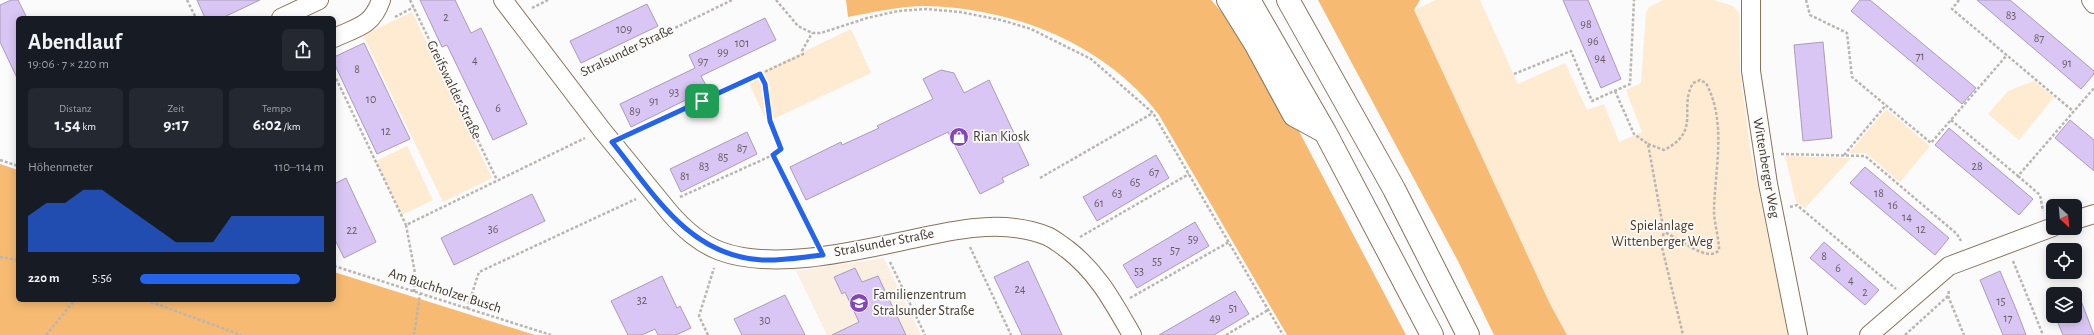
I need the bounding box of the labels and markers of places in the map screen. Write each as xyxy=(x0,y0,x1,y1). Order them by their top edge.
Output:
pin xyxy=(685,84,719,118)
shop icon: Rian Kiosk xyxy=(948,126,970,148)
place label: Rian Kiosk xyxy=(973,130,1030,144)
place label: Familienzentrum Stralsunder Straße xyxy=(873,288,974,318)
school or university icon: Familienzentrum Stralsunder Straße xyxy=(848,292,870,314)

